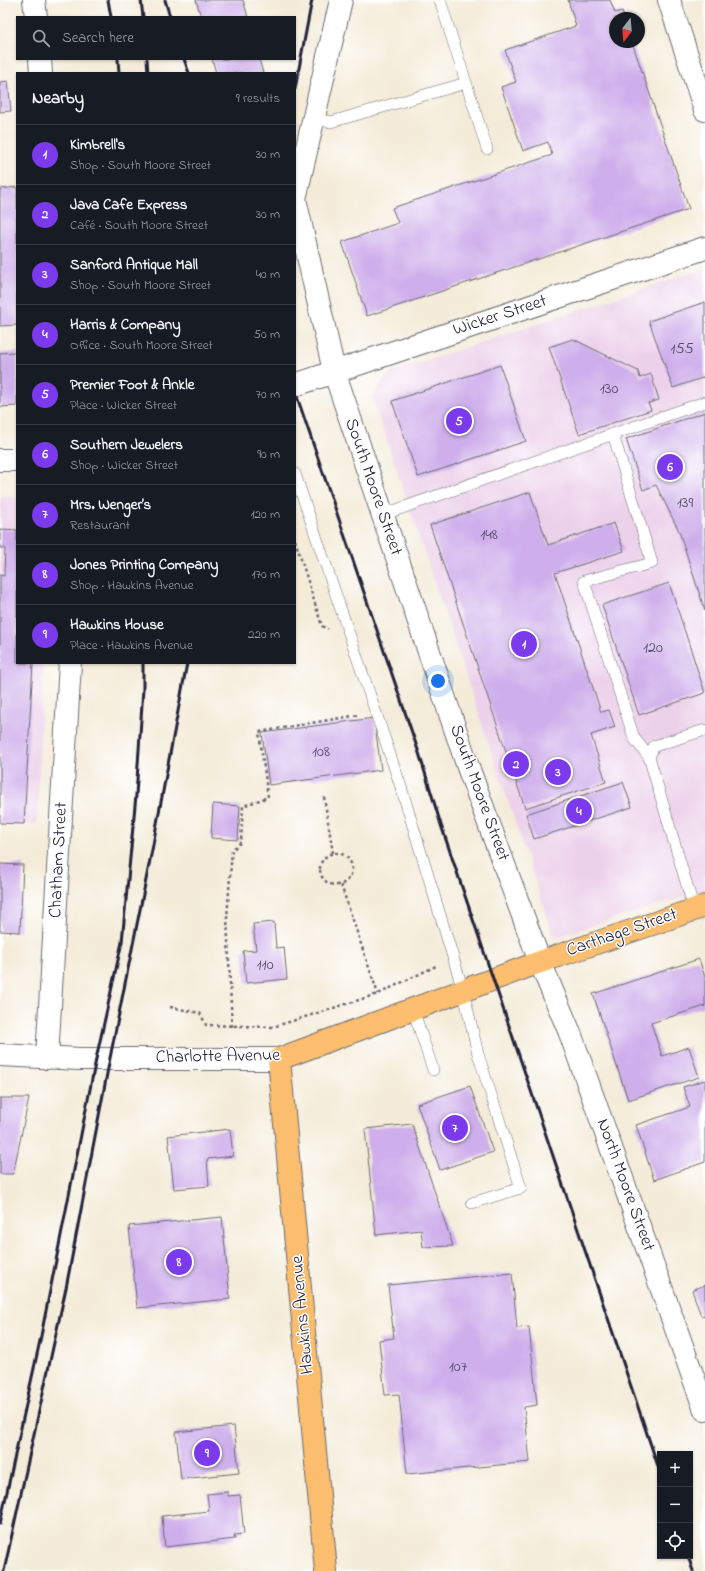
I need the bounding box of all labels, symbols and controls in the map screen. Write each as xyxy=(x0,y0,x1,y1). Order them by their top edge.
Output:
north arrow xyxy=(609,12,645,48)
search box xyxy=(16,16,296,60)
icon: search xyxy=(30,27,52,49)
text: Search here xyxy=(62,27,134,49)
text: Nearby xyxy=(32,86,84,111)
text: 9 results xyxy=(236,89,280,108)
text: Kimbrell's xyxy=(70,134,125,156)
text: 1 xyxy=(43,145,47,164)
text: 30 m xyxy=(256,145,280,164)
text: Shop · South Moore Street xyxy=(70,156,211,175)
text: Java Cafe Express xyxy=(70,194,187,216)
text: 2 xyxy=(42,205,48,224)
text: 30 m xyxy=(256,205,280,224)
text: Café · South Moore Street xyxy=(70,216,208,235)
text: Sanford Antique Mall xyxy=(70,254,198,276)
text: 3 xyxy=(42,265,48,284)
text: 40 m xyxy=(256,265,280,284)
text: Shop · South Moore Street xyxy=(70,276,211,295)
street label: Wicker Street xyxy=(450,289,550,343)
text: Harris & Company xyxy=(70,314,180,336)
text: 4 xyxy=(42,325,48,344)
text: 50 m xyxy=(254,325,280,344)
text: Office · South Moore Street xyxy=(70,336,213,355)
house number: 155 xyxy=(670,337,694,361)
text: Premier Foot & Ankle xyxy=(70,374,194,396)
house number: 130 xyxy=(600,377,618,401)
text: 5 xyxy=(41,385,49,404)
text: 70 m xyxy=(256,385,280,404)
text: Place · Wicker Street xyxy=(70,396,177,415)
pin: 5 xyxy=(446,406,472,436)
street label: South Moore Street xyxy=(337,415,409,559)
text: Southern Jewelers xyxy=(70,434,183,456)
text: 6 xyxy=(42,445,48,464)
text: 90 m xyxy=(257,445,280,464)
pin: 6 xyxy=(657,452,683,482)
text: Shop · Wicker Street xyxy=(70,456,178,475)
house number: 139 xyxy=(677,491,693,515)
text: Mrs. Wenger’s xyxy=(70,494,151,516)
text: 7 xyxy=(42,505,48,524)
text: 120 m xyxy=(250,505,280,524)
text: Restaurant xyxy=(70,516,130,535)
house number: 148 xyxy=(480,523,498,547)
text: Jones Printing Company xyxy=(70,554,218,576)
text: 8 xyxy=(43,565,47,584)
text: 170 m xyxy=(252,565,280,584)
text: Shop · Hawkins Avenue xyxy=(70,576,194,595)
text: Hawkins House xyxy=(70,614,164,636)
text: 9 xyxy=(43,625,47,644)
text: 220 m xyxy=(248,625,280,644)
pin: 1 xyxy=(511,629,537,659)
text: Place · Hawkins Avenue xyxy=(70,636,193,655)
house number: 120 xyxy=(643,636,663,660)
your location xyxy=(428,671,448,691)
street label: South Moore Street xyxy=(442,721,516,865)
house number: 108 xyxy=(312,740,330,764)
pin: 2 xyxy=(503,749,529,779)
pin: 3 xyxy=(545,757,571,787)
pin: 4 xyxy=(566,796,592,826)
street label: Chatham Street xyxy=(43,801,75,919)
street label: Carthage Street xyxy=(563,902,681,965)
house number: 110 xyxy=(256,953,274,977)
street label: Charlotte Avenue xyxy=(155,1043,281,1071)
pin: 7 xyxy=(442,1113,468,1143)
street label: North Moore Street xyxy=(589,1115,661,1255)
pin: 8 xyxy=(166,1247,192,1277)
street label: Hawkins Avenue xyxy=(285,1254,321,1375)
house number: 107 xyxy=(449,1355,468,1379)
pin: 9 xyxy=(194,1438,220,1468)
map controls xyxy=(657,1451,693,1559)
button: + xyxy=(657,1451,693,1487)
button: − xyxy=(657,1487,693,1523)
button: locate xyxy=(657,1523,693,1559)

